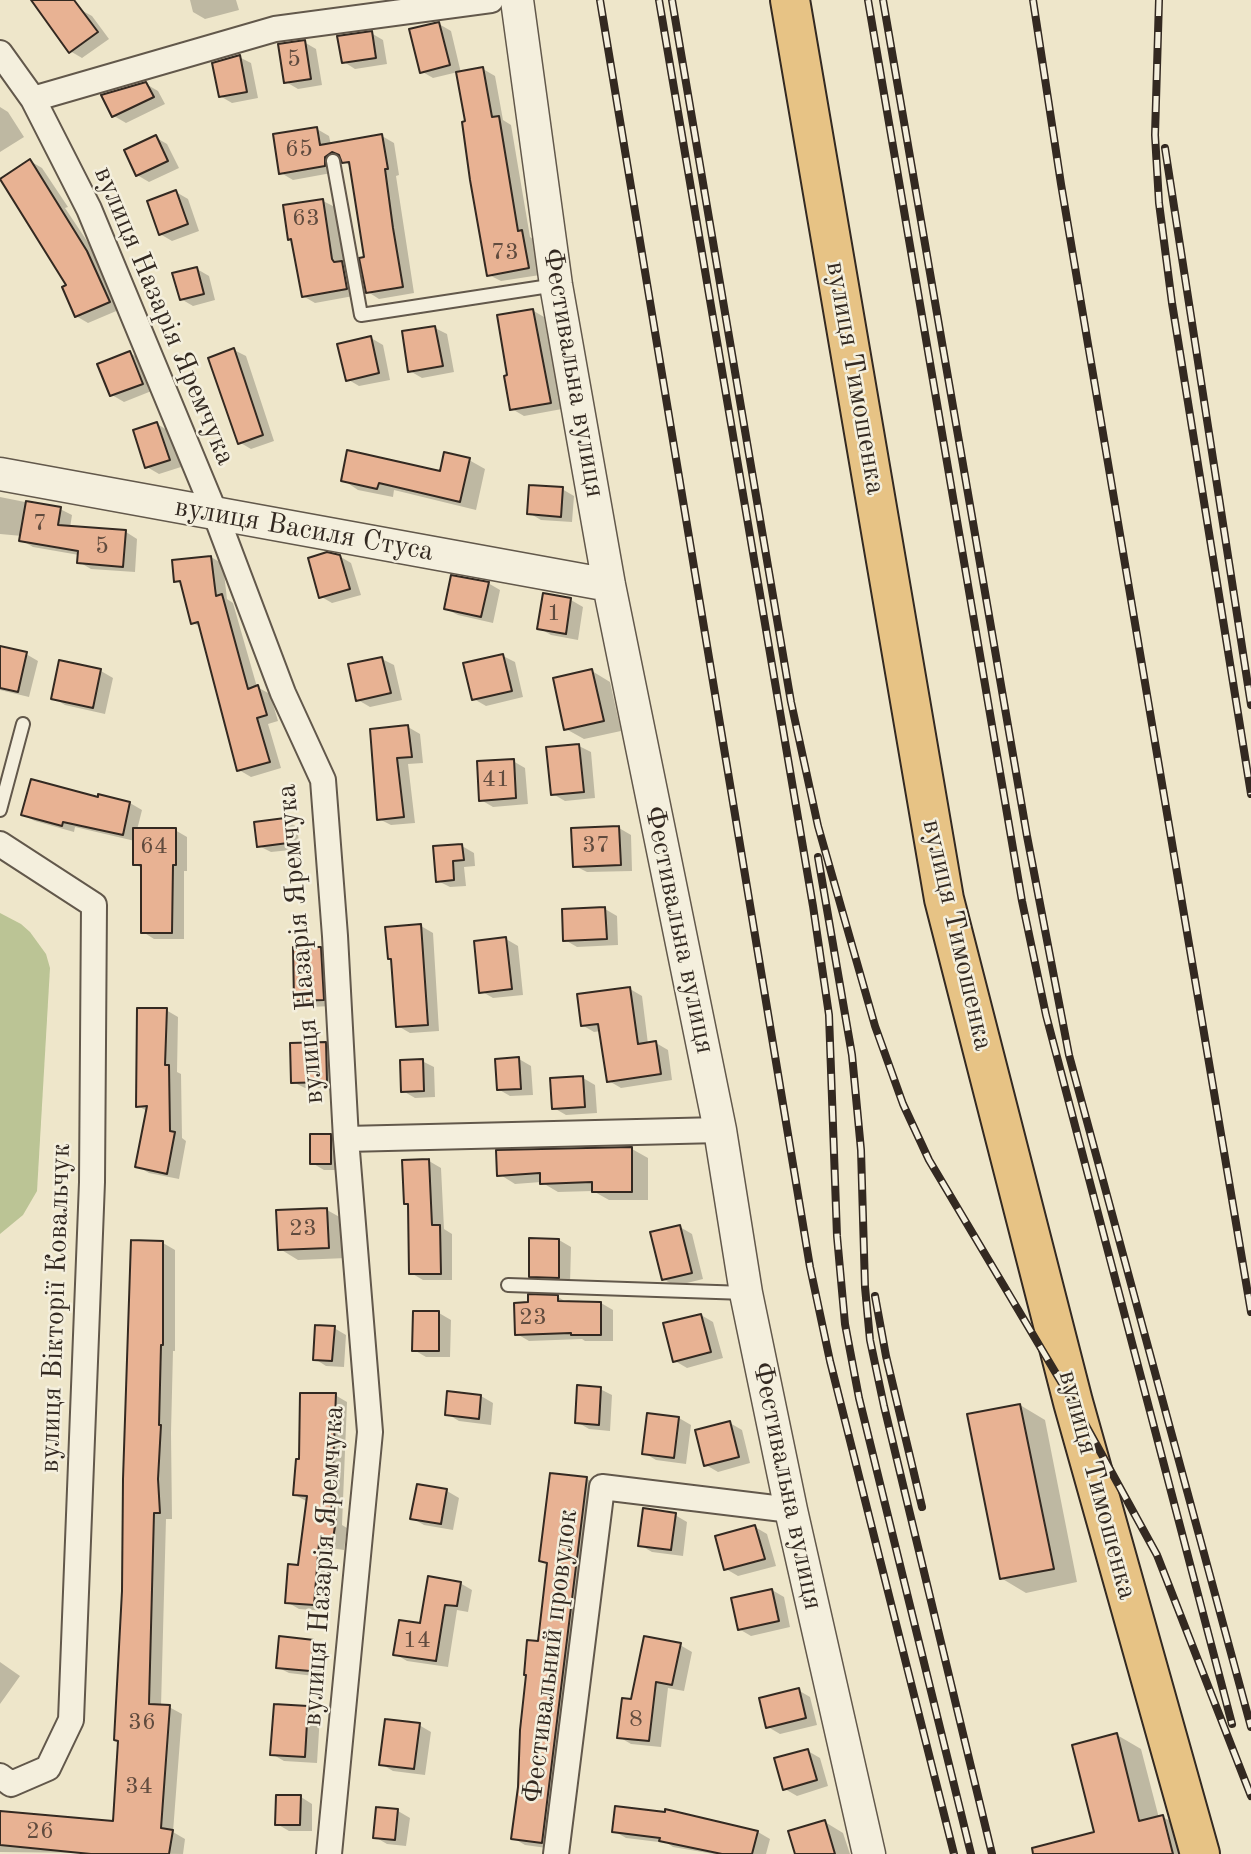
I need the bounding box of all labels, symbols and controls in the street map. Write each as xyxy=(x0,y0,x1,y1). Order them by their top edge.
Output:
house number: 5 xyxy=(287,46,301,74)
house number: 65 xyxy=(285,136,313,164)
street label: вулиця Назарія Яремчука xyxy=(86,162,242,470)
house number: 63 xyxy=(292,205,320,233)
house number: 73 xyxy=(491,239,519,267)
street label: Фестивальна вулиця xyxy=(535,246,611,500)
street label: вулиця Тимошенка xyxy=(818,259,892,497)
street label: вулиця Василя Стуса xyxy=(172,491,436,569)
house number: 7 xyxy=(33,510,47,538)
house number: 5 xyxy=(95,533,109,561)
house number: 1 xyxy=(547,600,561,628)
house number: 41 xyxy=(482,766,510,794)
street label: вулиця Назарія Яремчука xyxy=(270,783,332,1105)
street label: Фестивальна вулиця xyxy=(636,803,722,1057)
street label: вулиця Тимошенка xyxy=(914,816,1000,1054)
house number: 37 xyxy=(582,832,610,860)
house number: 64 xyxy=(140,833,168,861)
street label: вулиця Вікторії Ковальчук xyxy=(33,1143,79,1473)
house number: 23 xyxy=(289,1215,317,1243)
house number: 23 xyxy=(519,1304,547,1332)
street label: Фестивальна вулиця xyxy=(744,1359,830,1613)
street label: вулиця Тимошенка xyxy=(1050,1367,1144,1603)
street label: вулиця Назарія Яремчука xyxy=(296,1405,352,1727)
street label: Фестивальний провулок xyxy=(516,1507,586,1805)
house number: 14 xyxy=(403,1627,431,1655)
house number: 8 xyxy=(629,1706,643,1734)
house number: 36 xyxy=(128,1709,156,1737)
house number: 34 xyxy=(125,1773,153,1801)
house number: 26 xyxy=(26,1818,54,1846)

